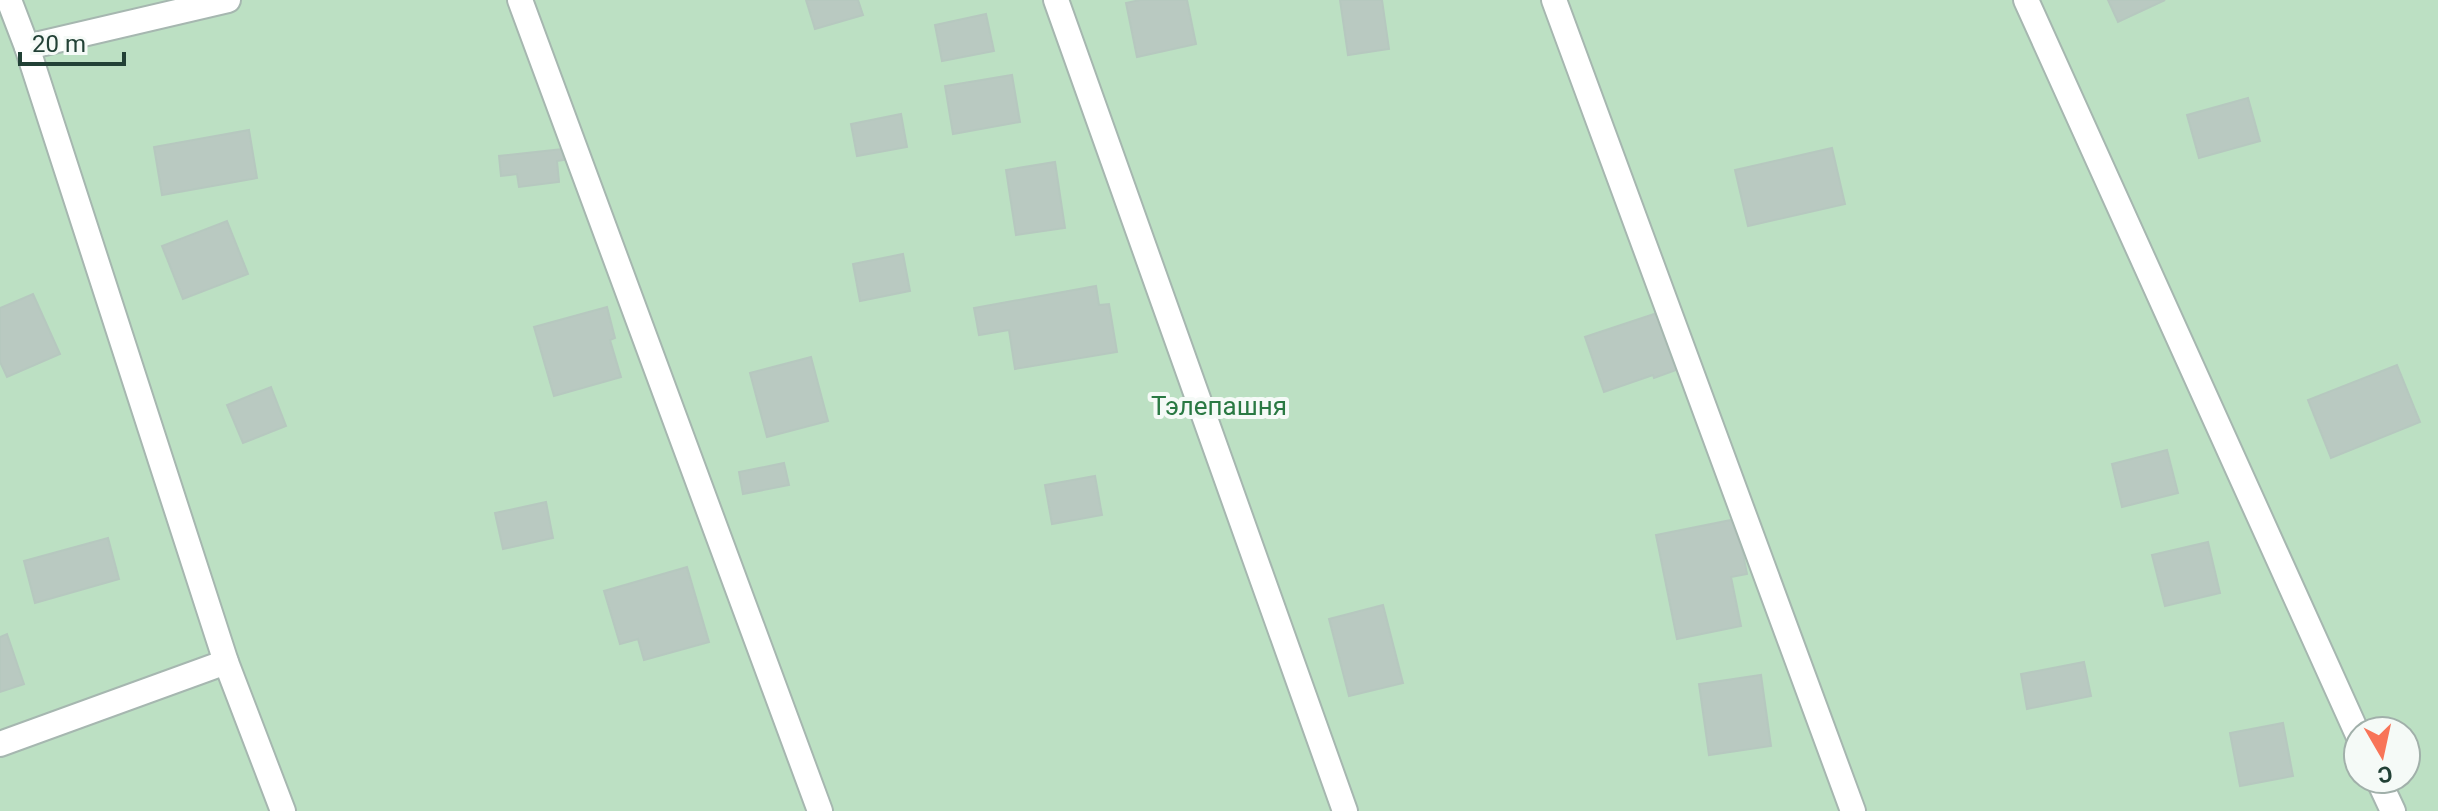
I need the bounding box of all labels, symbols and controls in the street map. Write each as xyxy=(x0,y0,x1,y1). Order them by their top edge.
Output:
scale bar xyxy=(20,16,124,66)
text: 20 m xyxy=(32,30,86,58)
park label: Тэлепашня xyxy=(1151,391,1287,421)
north arrow xyxy=(2342,715,2422,795)
text: С xyxy=(2376,761,2394,788)

